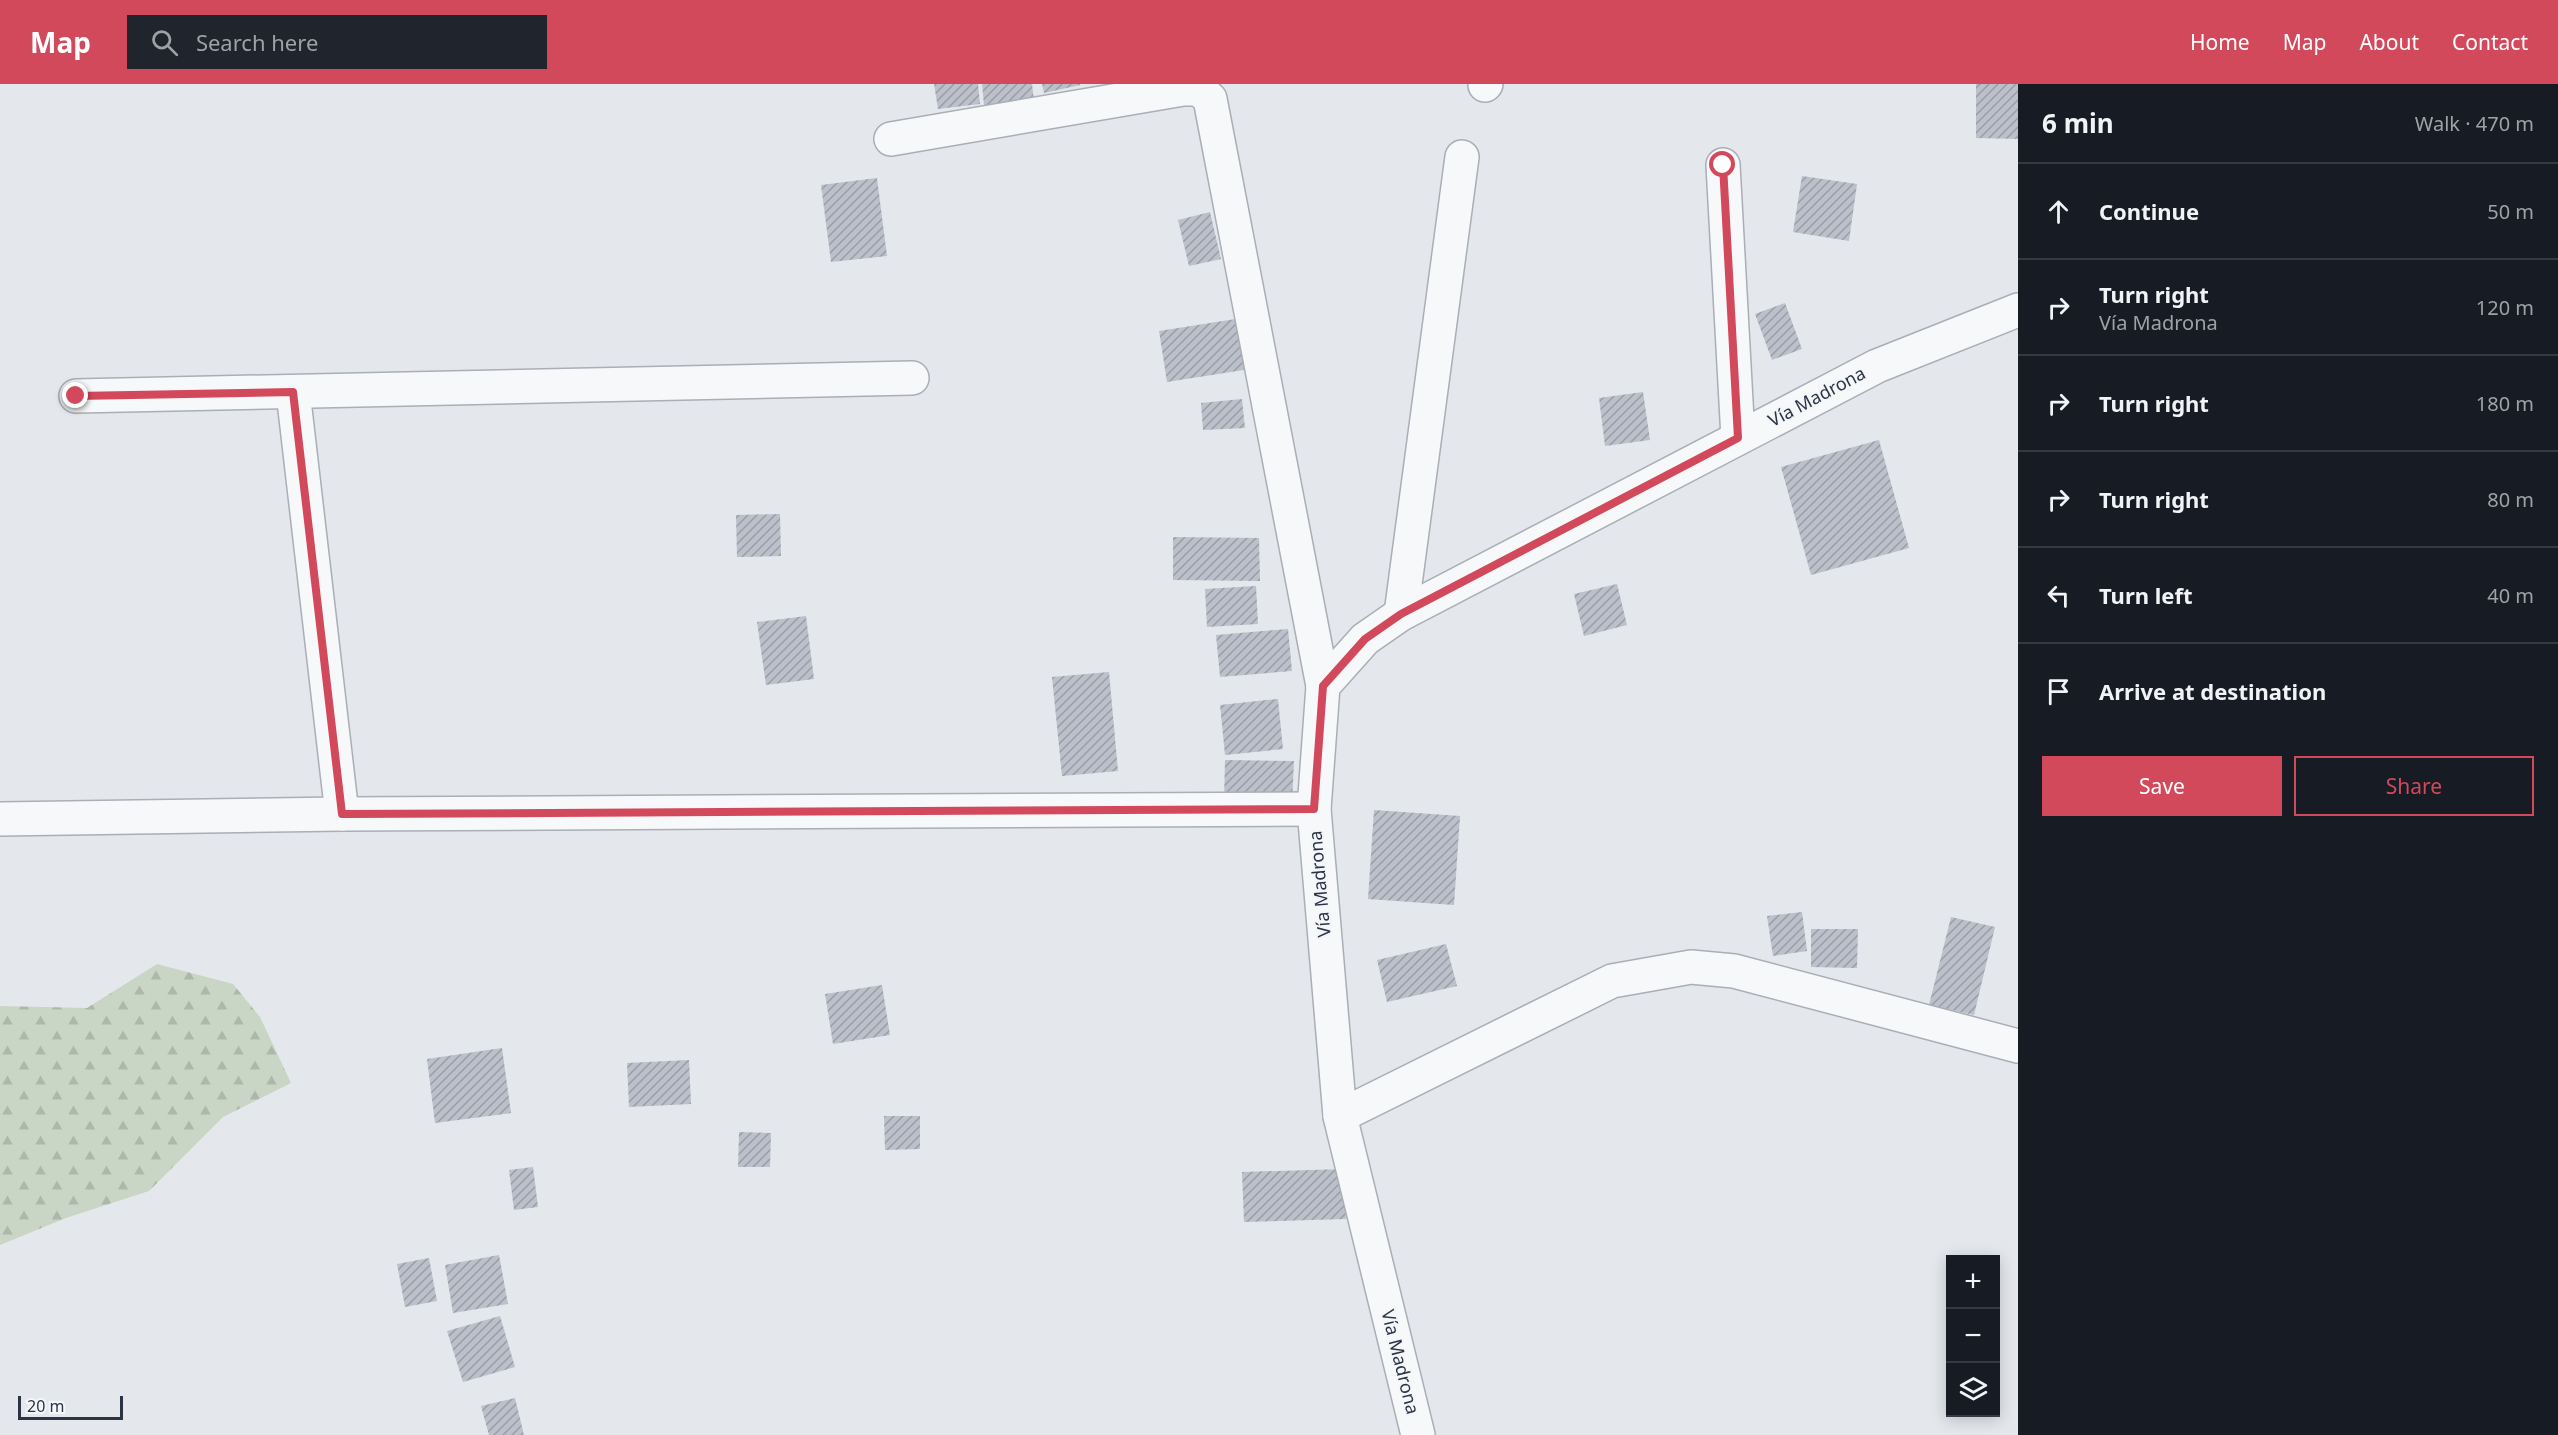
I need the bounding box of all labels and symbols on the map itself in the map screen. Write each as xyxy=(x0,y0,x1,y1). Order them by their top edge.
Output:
route start xyxy=(1709,151,1735,177)
street label: Vía Madrona xyxy=(1764,360,1869,432)
route end xyxy=(62,382,88,408)
street label: Vía Madrona xyxy=(1302,830,1336,938)
street label: Vía Madrona xyxy=(1376,1307,1426,1417)
scale bar xyxy=(18,1393,123,1420)

